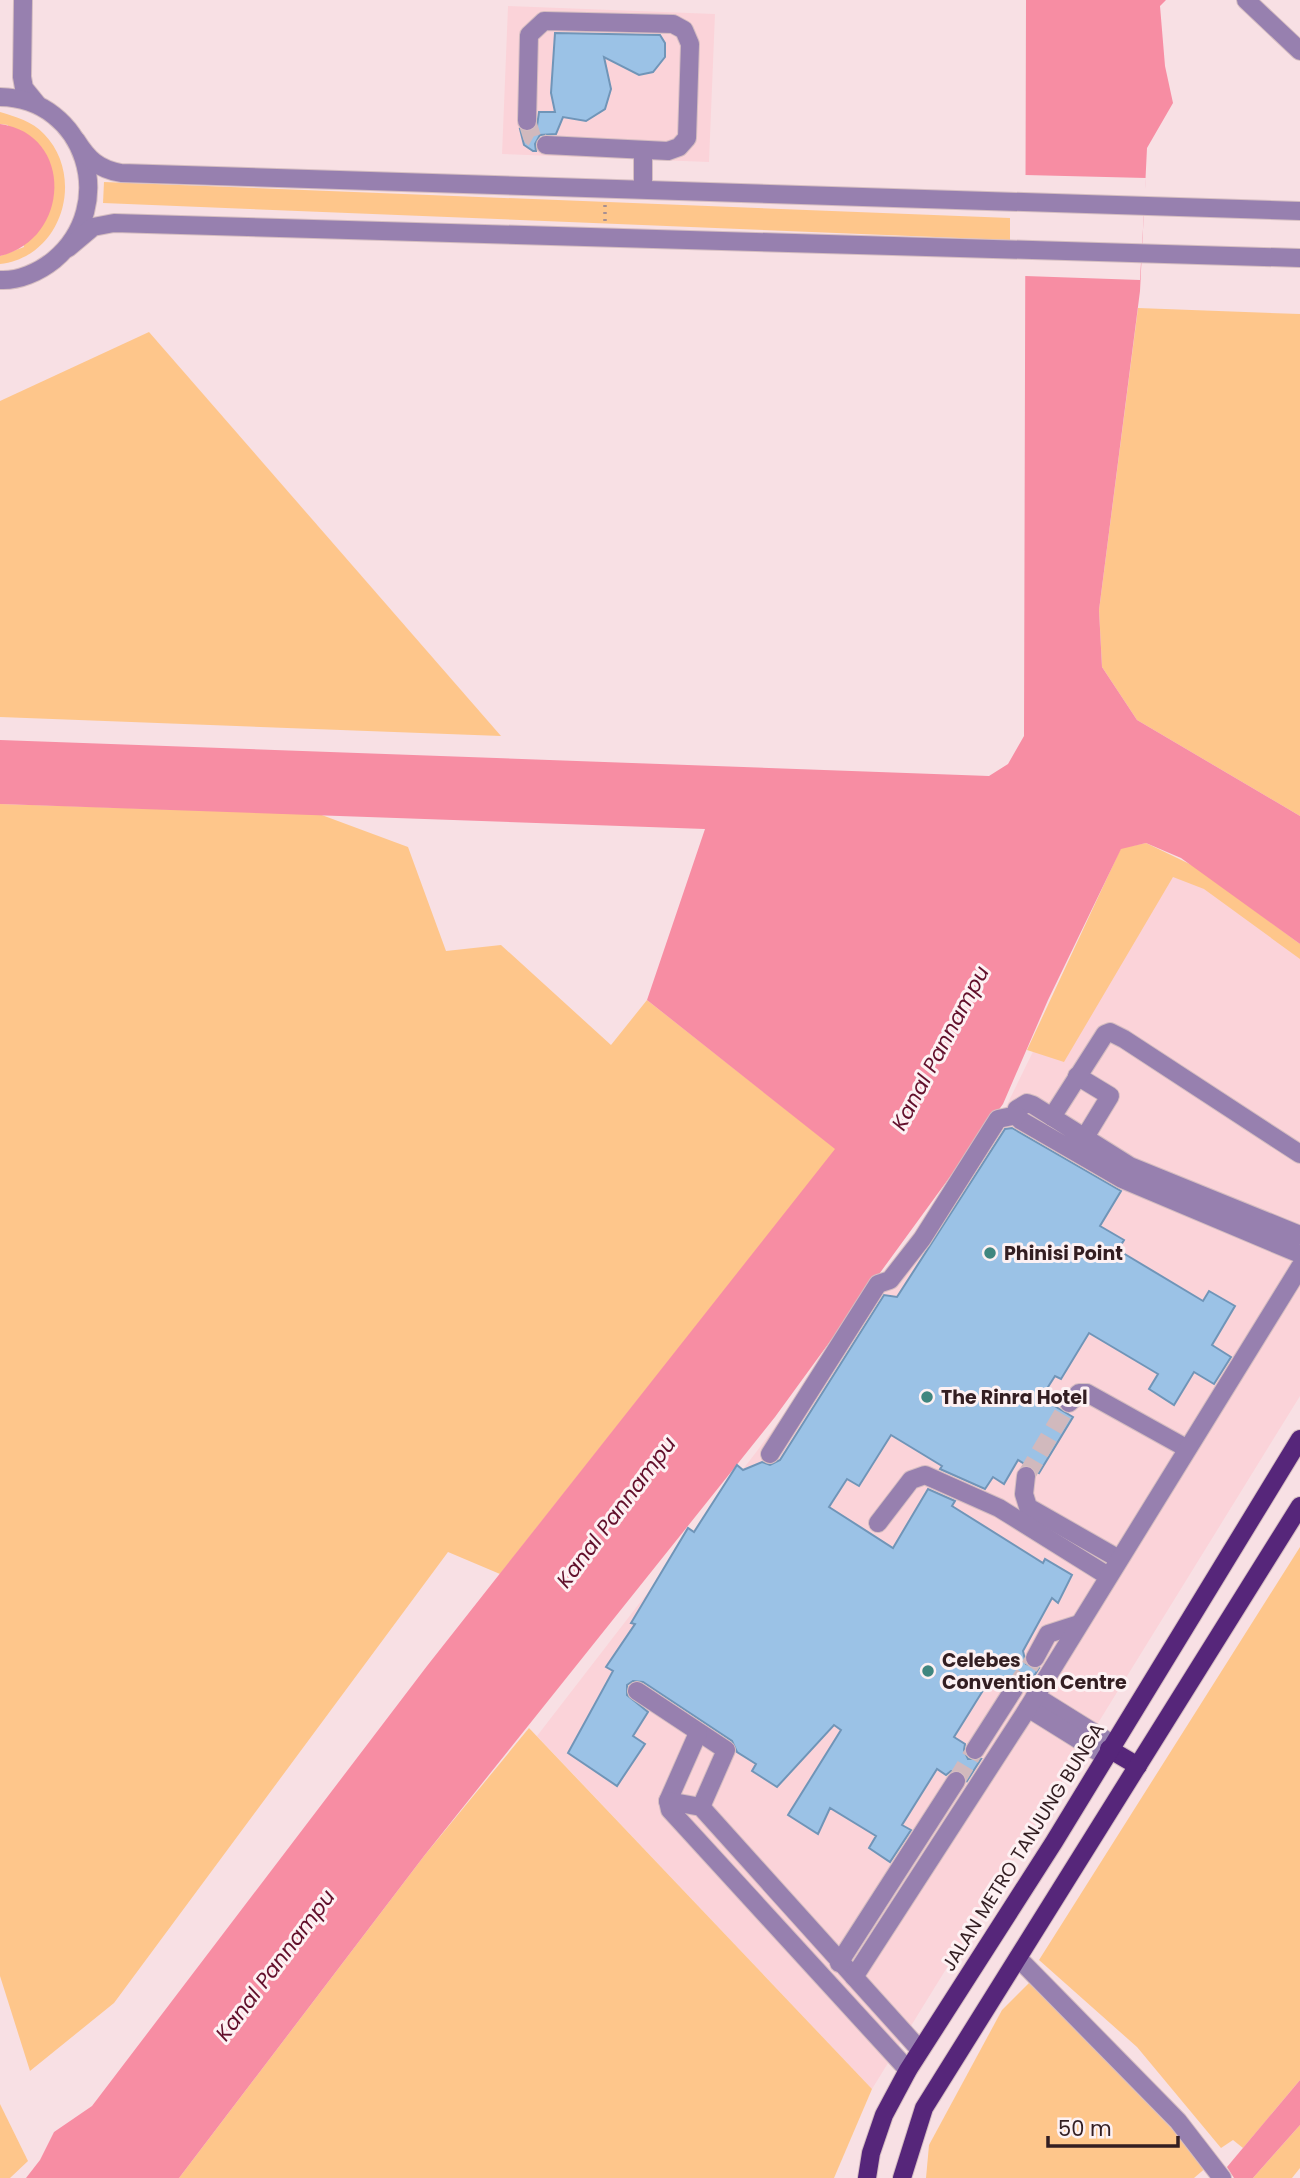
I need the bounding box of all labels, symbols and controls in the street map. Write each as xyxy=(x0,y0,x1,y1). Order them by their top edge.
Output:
water label: Kanal Pannampu xyxy=(884,961,996,1135)
place label: Phinisi Point xyxy=(1004,1240,1123,1267)
marker: Phinisi Point xyxy=(982,1245,998,1261)
place label: The Rinra Hotel xyxy=(941,1384,1088,1411)
marker: The Rinra Hotel xyxy=(919,1389,935,1405)
water label: Kanal Pannampu xyxy=(549,1430,683,1594)
place label: Celebes Convention Centre xyxy=(942,1647,1127,1696)
marker: Celebes Convention Centre xyxy=(920,1663,936,1679)
street label: JALAN METRO TANJUNG BUNGA xyxy=(935,1717,1111,1976)
water label: Kanal Pannampu xyxy=(208,1883,342,2047)
scale bar xyxy=(1048,2104,1178,2148)
text: 50 m xyxy=(1058,2114,1112,2143)

